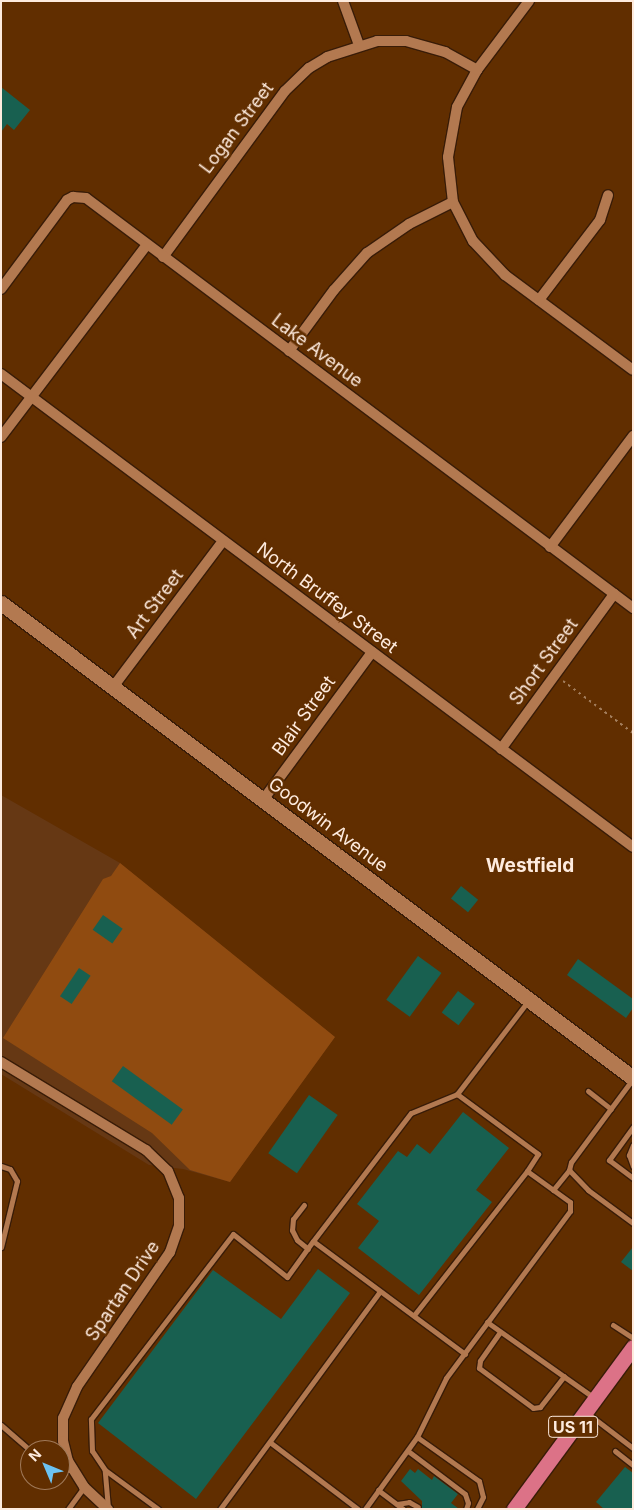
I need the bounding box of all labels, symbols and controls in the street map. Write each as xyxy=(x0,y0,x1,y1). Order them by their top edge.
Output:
street label: Logan Street xyxy=(196,78,278,178)
street label: Lake Avenue xyxy=(267,310,367,392)
street label: North Bruffey Street xyxy=(252,538,402,658)
street label: Art Street xyxy=(122,565,188,643)
street label: Short Street xyxy=(505,614,583,710)
street label: Blair Street xyxy=(268,672,340,760)
street label: Goodwin Avenue xyxy=(264,773,392,877)
district label: Westfield xyxy=(486,855,574,877)
street label: Spartan Drive xyxy=(82,1237,164,1345)
road number: US 11 xyxy=(548,1414,598,1440)
north arrow xyxy=(20,1440,70,1490)
text: N xyxy=(25,1445,45,1465)

